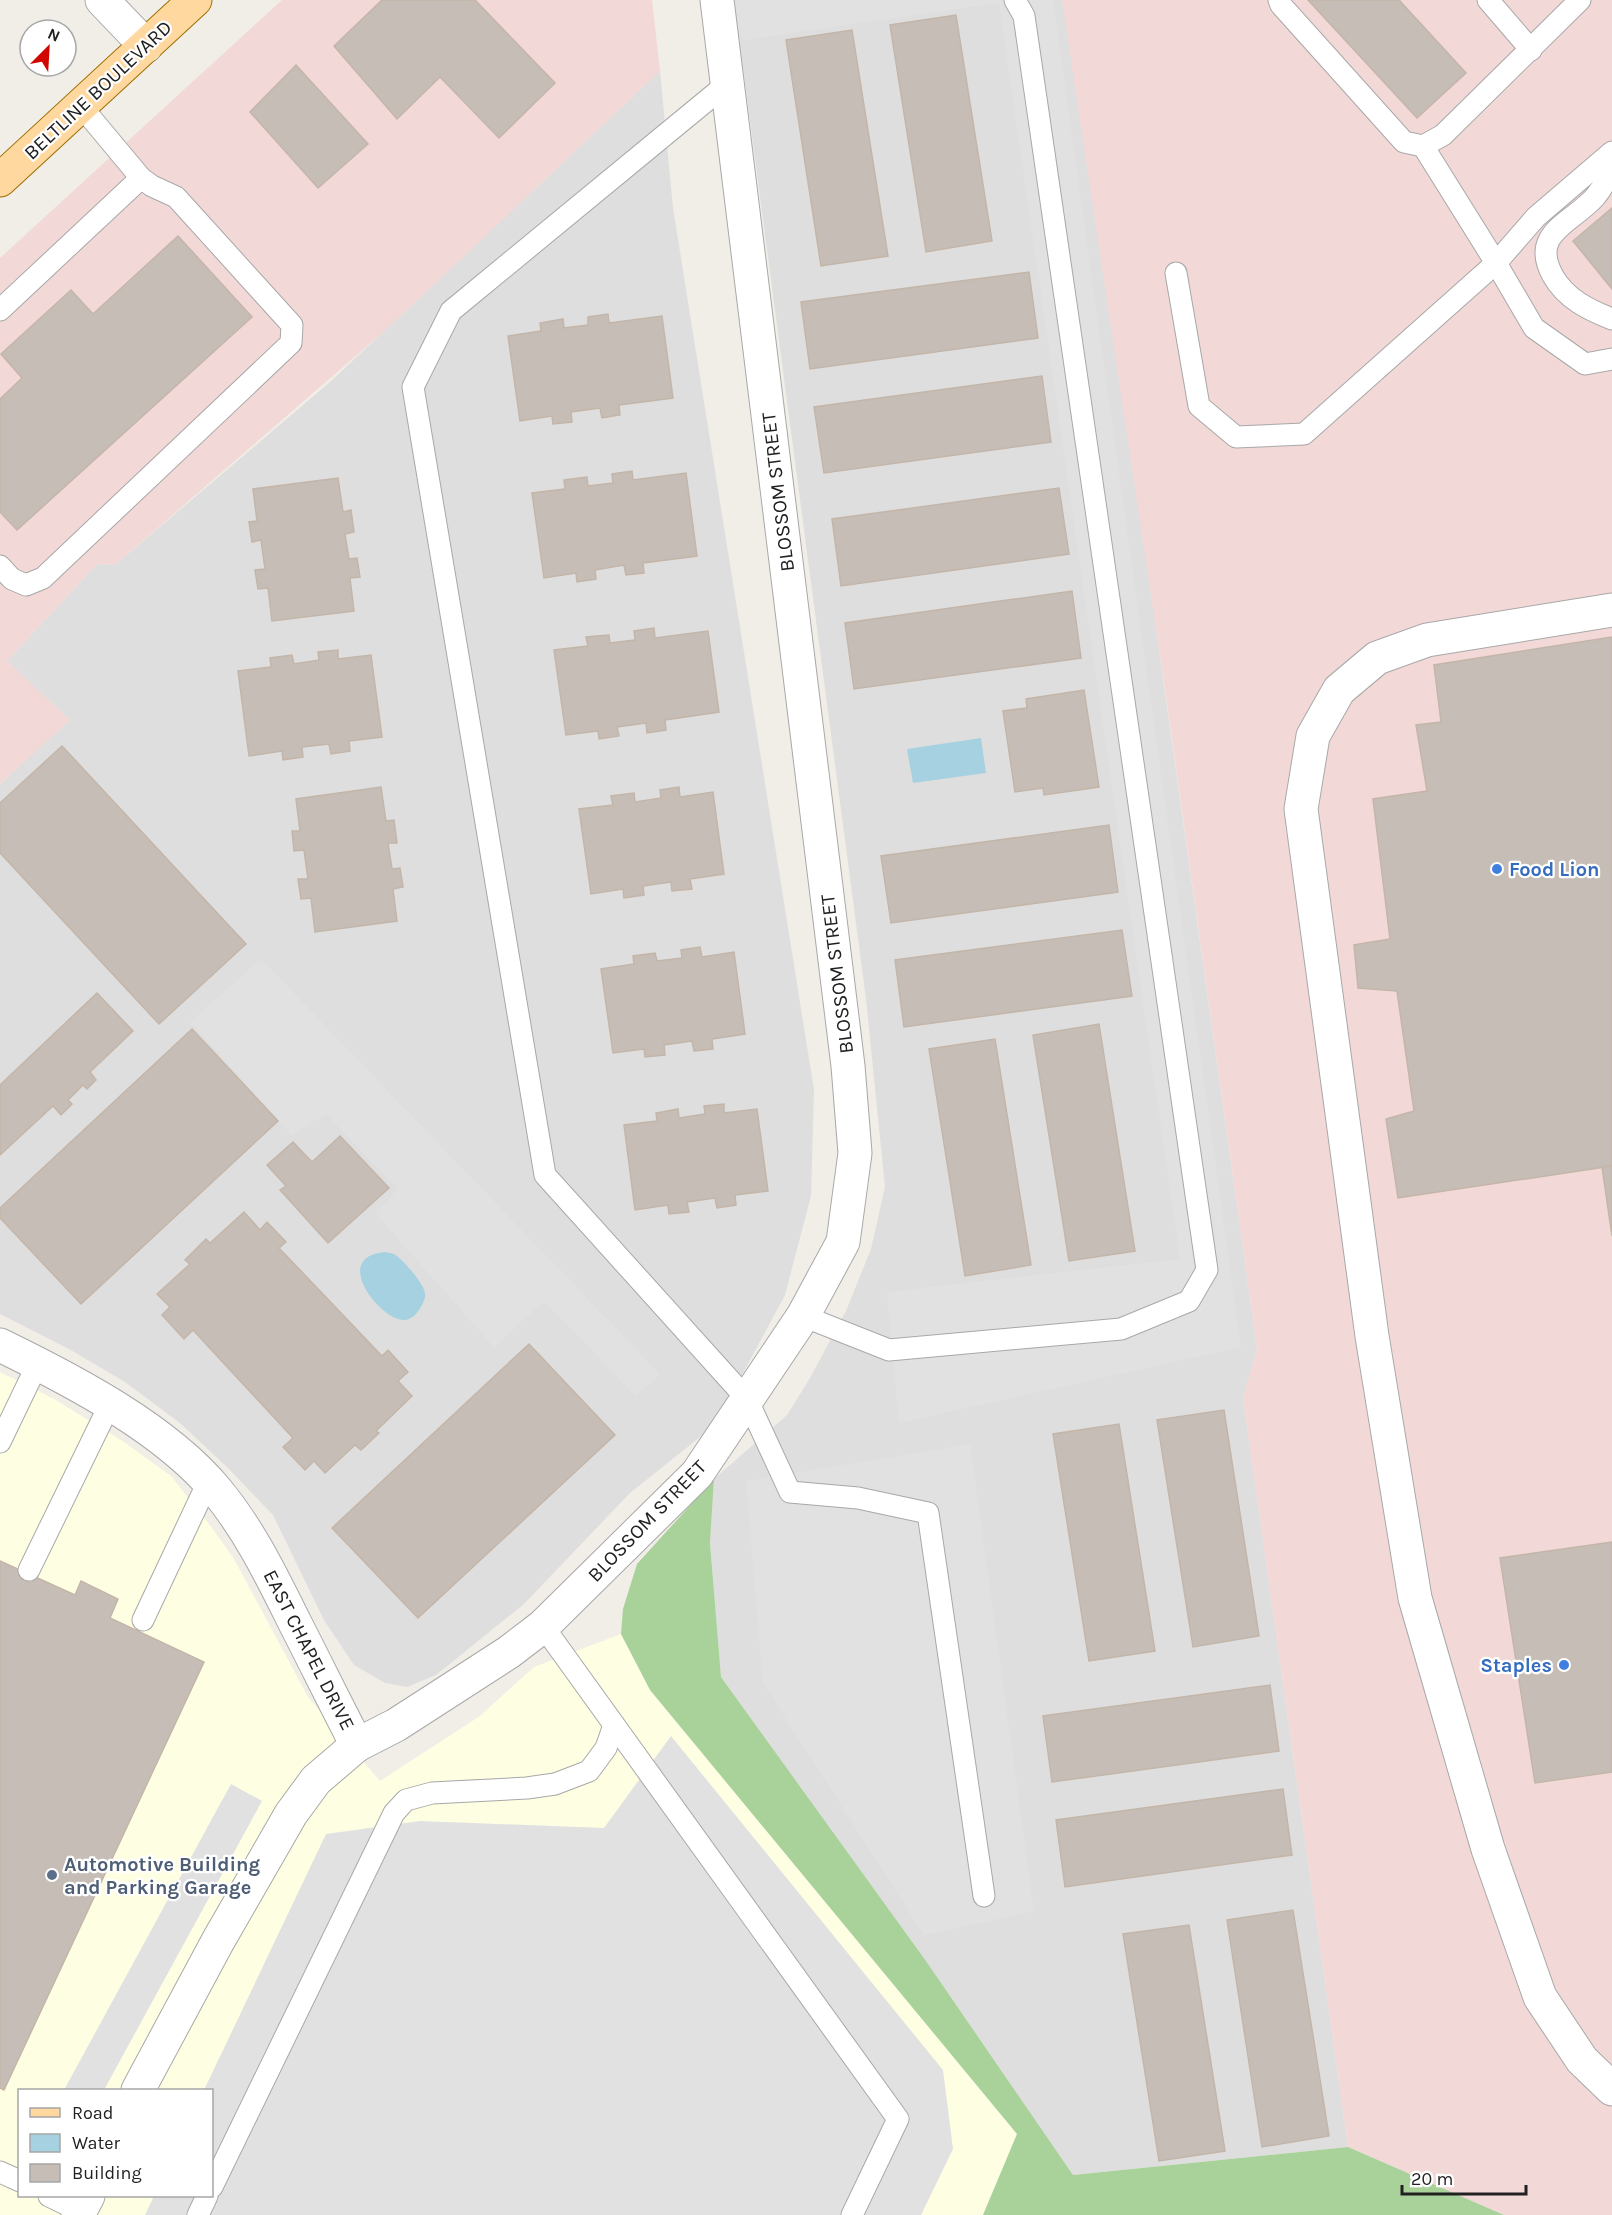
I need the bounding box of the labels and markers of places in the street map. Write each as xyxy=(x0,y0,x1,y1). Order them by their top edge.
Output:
place label: Food Lion xyxy=(1509,858,1600,881)
marker: Food Lion xyxy=(1490,862,1504,876)
place label: Staples xyxy=(1480,1654,1552,1677)
marker: Staples xyxy=(1557,1658,1571,1672)
place label: Automotive Building and Parking Garage xyxy=(64,1853,260,1899)
marker: Automotive Building and Parking Garage xyxy=(45,1868,59,1882)

